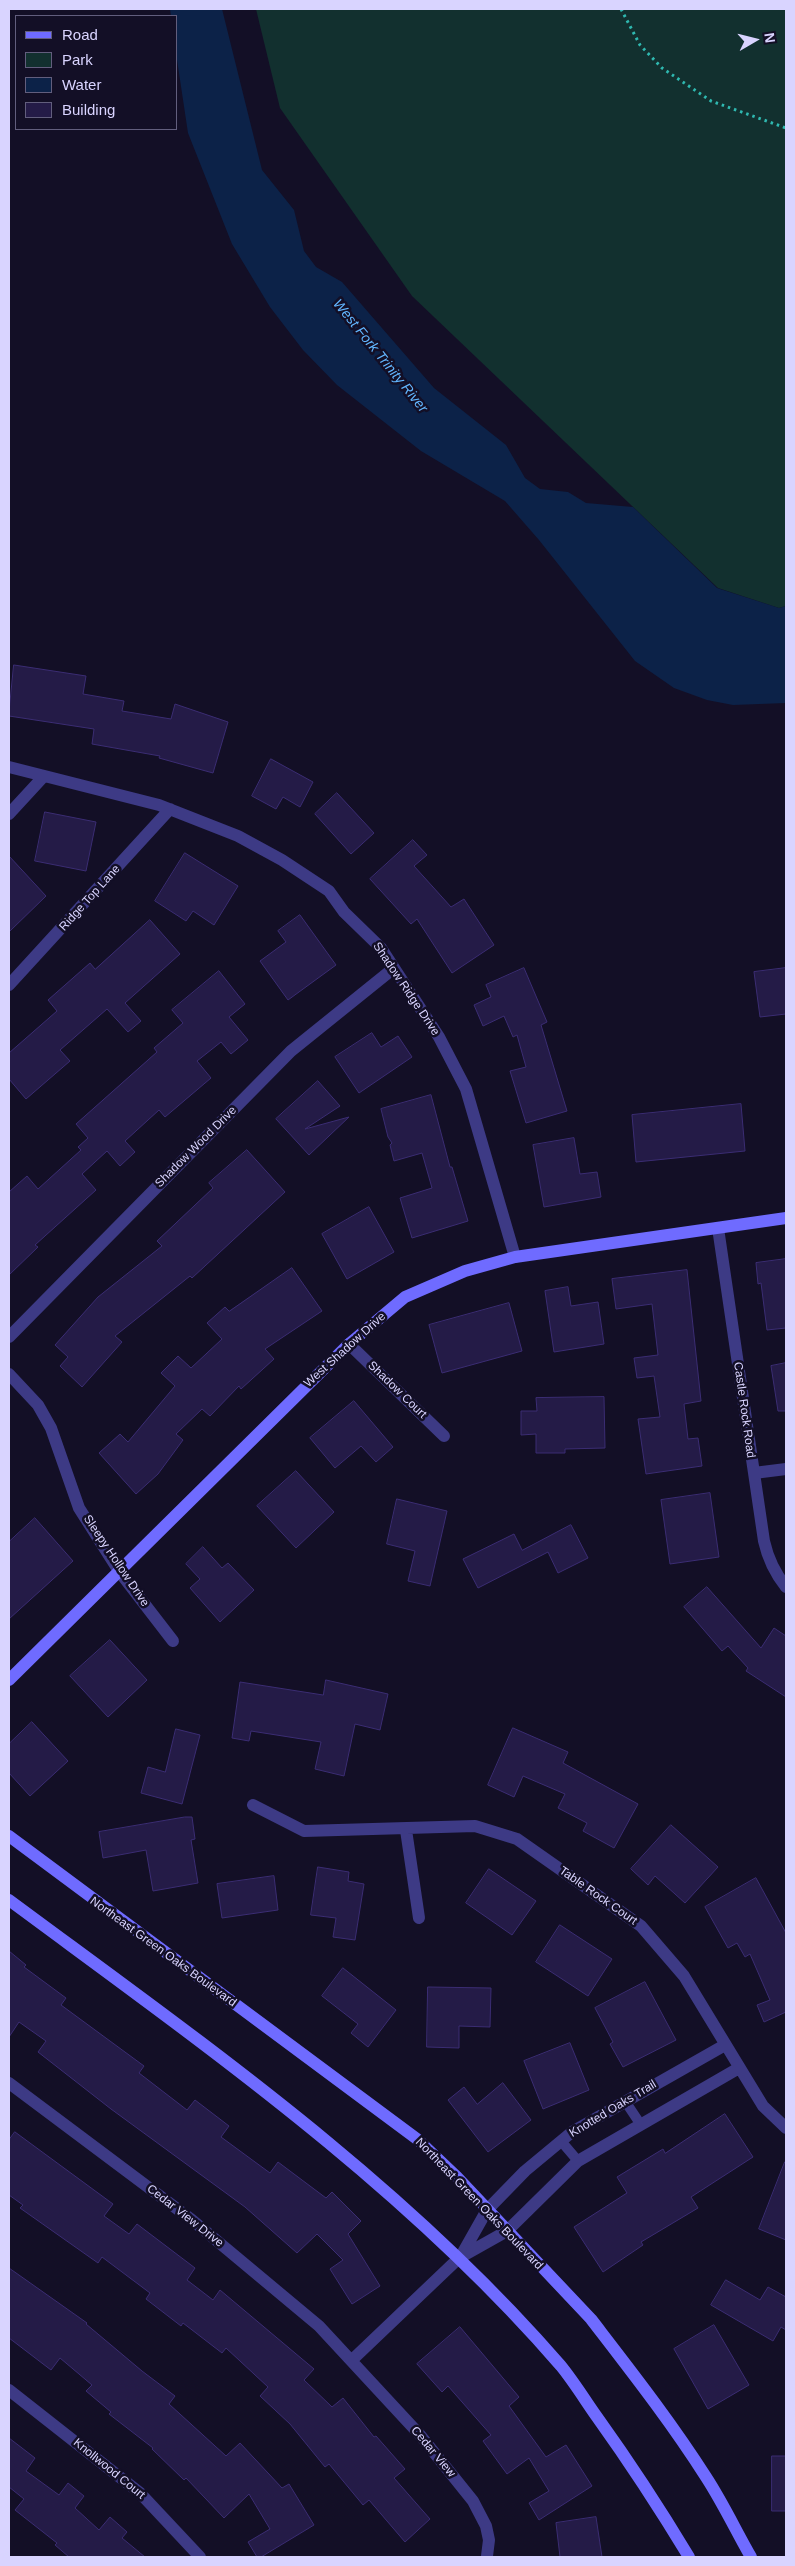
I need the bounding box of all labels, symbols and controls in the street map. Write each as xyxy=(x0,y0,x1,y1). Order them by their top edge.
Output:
legend xyxy=(15,15,178,130)
north arrow xyxy=(730,15,780,65)
text: Road xyxy=(62,26,98,43)
text: N xyxy=(761,32,778,44)
text: Park xyxy=(62,51,93,68)
text: Water xyxy=(62,76,101,93)
text: Building xyxy=(62,101,115,118)
water label: West Fork Trinity River xyxy=(329,296,431,416)
street label: Ridge Top Lane xyxy=(57,862,123,934)
street label: Shadow Ridge Drive xyxy=(369,940,443,1038)
street label: Shadow Wood Drive xyxy=(152,1103,240,1191)
street label: West Shadow Drive xyxy=(301,1309,389,1391)
street label: Shadow Court xyxy=(365,1358,429,1422)
street label: Castle Rock Road xyxy=(730,1361,758,1459)
street label: Sleepy Hollow Drive xyxy=(80,1512,152,1610)
street label: Table Rock Court xyxy=(556,1864,640,1928)
street label: Northeast Green Oaks Boulevard xyxy=(87,1894,239,2010)
street label: Knotted Oaks Trail xyxy=(567,2077,659,2141)
street label: Northeast Green Oaks Boulevard xyxy=(412,2135,546,2273)
street label: Cedar View Drive xyxy=(144,2182,226,2250)
street label: Cedar View xyxy=(408,2424,458,2480)
street label: Knollwood Court xyxy=(70,2436,148,2502)

